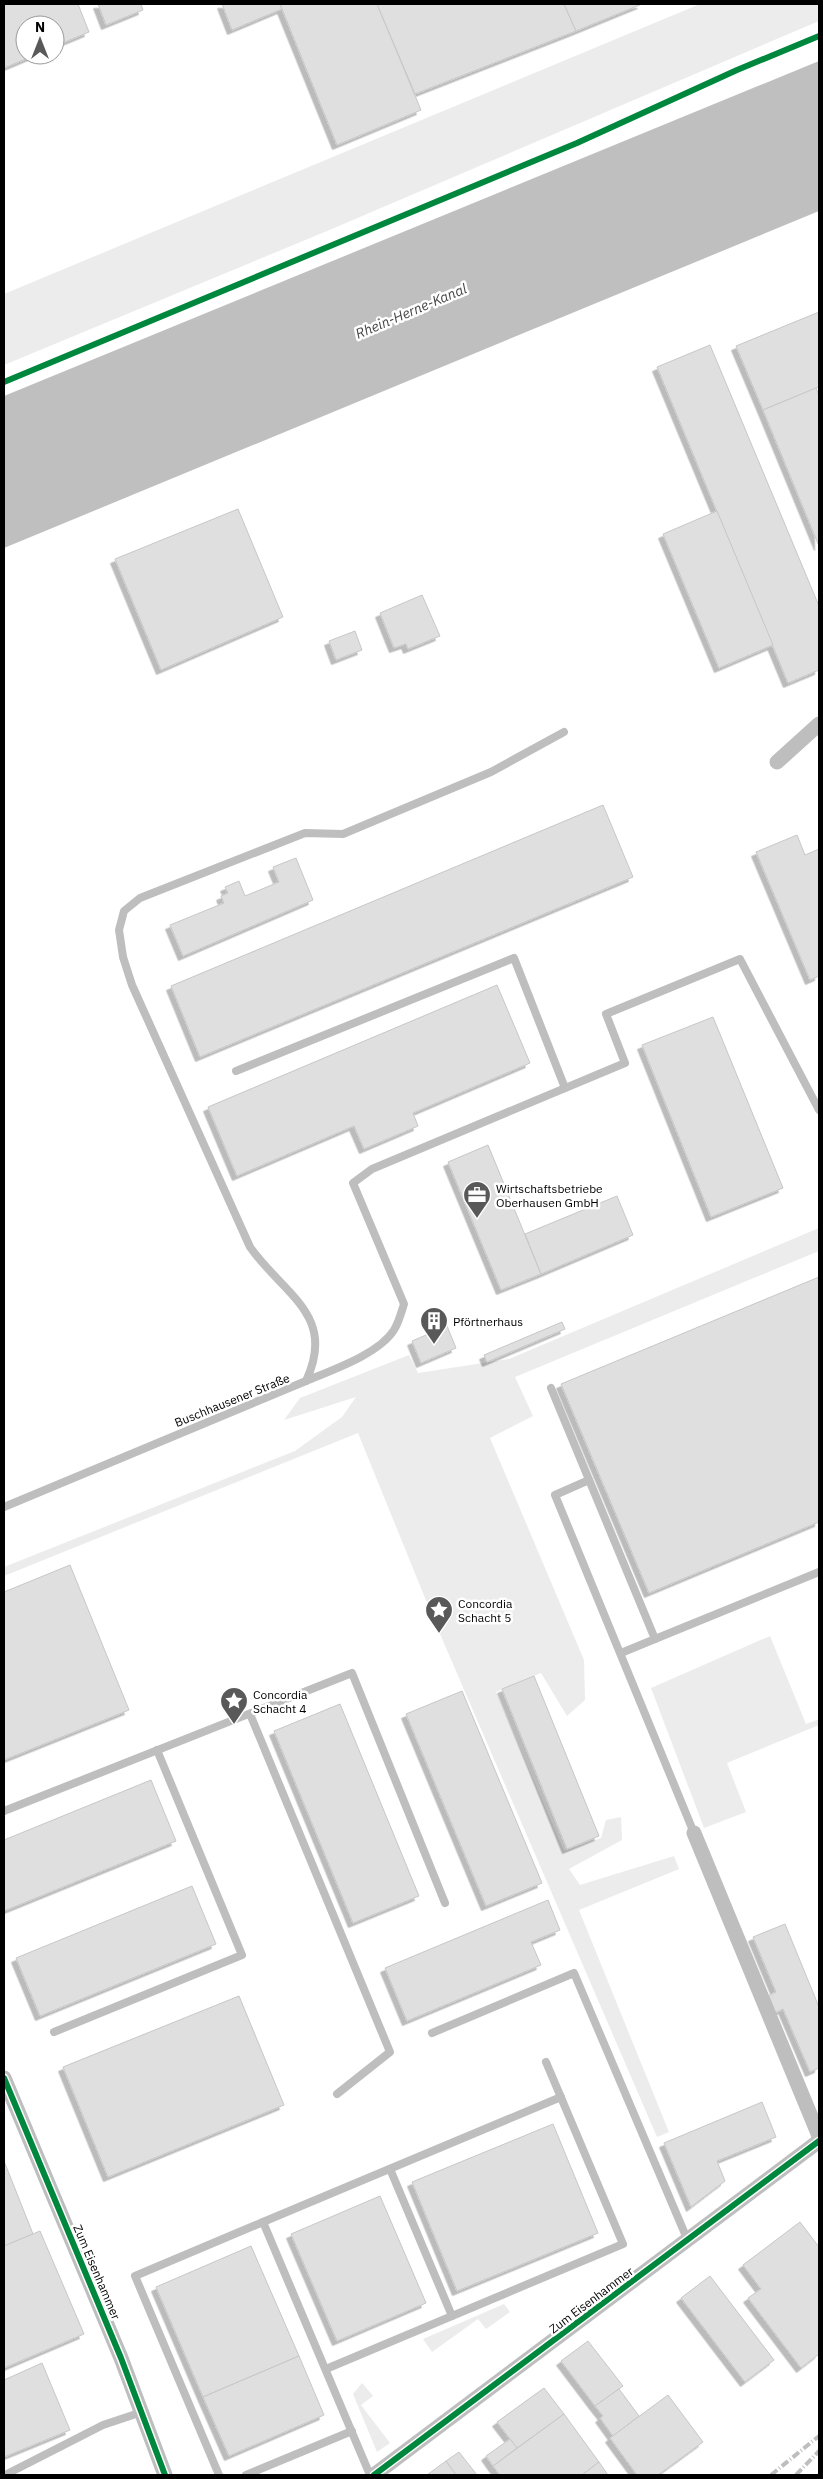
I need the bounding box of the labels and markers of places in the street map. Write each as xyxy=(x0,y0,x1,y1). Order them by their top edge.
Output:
office icon: Wirtschaftsbetriebe Oberhausen GmbH xyxy=(462,1180,492,1219)
place label: Wirtschaftsbetriebe Oberhausen GmbH xyxy=(496,1181,603,1210)
building icon: Pförtnerhaus xyxy=(419,1306,449,1345)
place label: Pförtnerhaus xyxy=(453,1314,523,1329)
place icon: Concordia Schacht 5 xyxy=(424,1595,454,1634)
place label: Concordia Schacht 5 xyxy=(458,1596,513,1625)
place icon: Concordia Schacht 4 xyxy=(219,1686,249,1725)
place label: Concordia Schacht 4 xyxy=(253,1687,308,1716)

